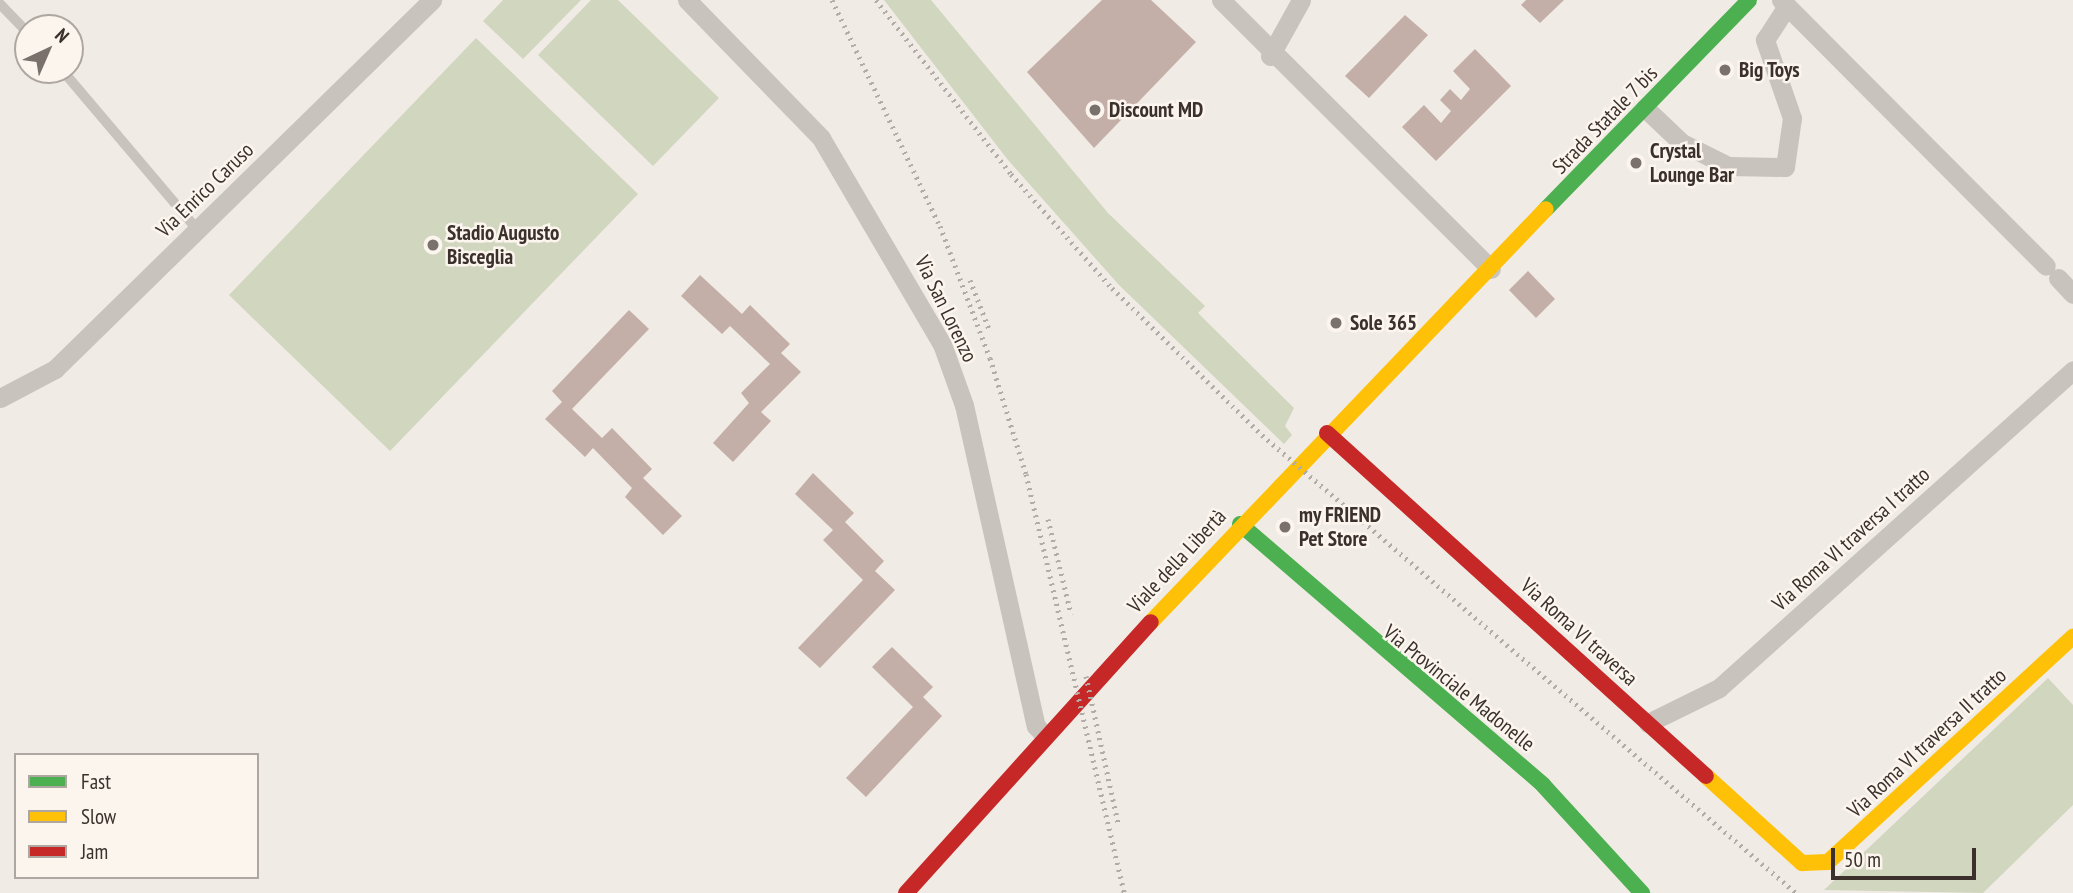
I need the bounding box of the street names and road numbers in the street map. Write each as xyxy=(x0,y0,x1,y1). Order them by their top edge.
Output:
street label: Strada Statale 7 bis xyxy=(1547,61,1663,179)
street label: Via Enrico Caruso xyxy=(151,137,259,243)
street label: Via San Lorenzo xyxy=(909,252,983,366)
street label: Via Roma VI traversa I tratto xyxy=(1767,462,1935,616)
street label: Viale della Libertà xyxy=(1123,504,1231,618)
street label: Via Roma VI traversa xyxy=(1515,573,1643,691)
street label: Via Provinciale Madonelle xyxy=(1378,619,1540,757)
street label: Via Roma VI traversa II tratto xyxy=(1842,663,2012,823)

